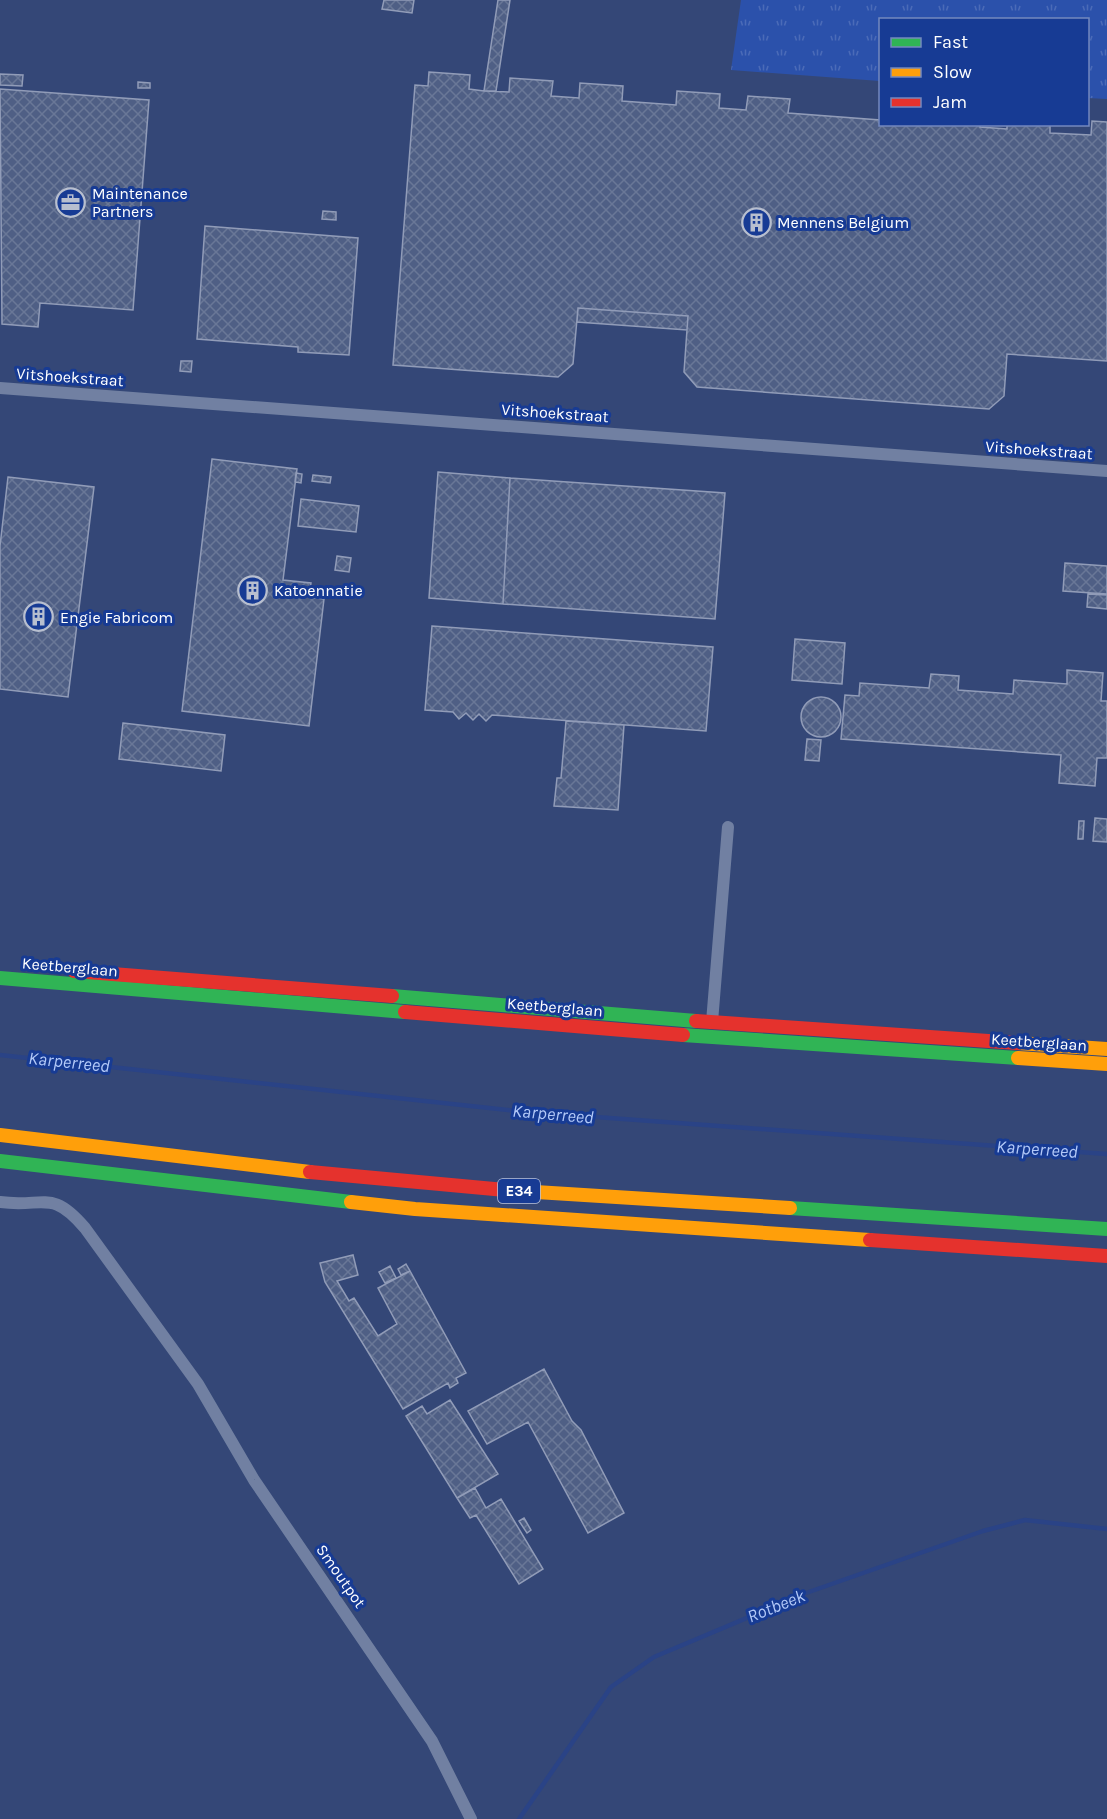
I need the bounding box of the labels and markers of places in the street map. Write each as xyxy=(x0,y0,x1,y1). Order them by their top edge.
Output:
place label: Maintenance Partners xyxy=(92,184,188,221)
office icon: Maintenance Partners xyxy=(55,186,87,218)
building icon: Mennens Belgium xyxy=(740,206,772,238)
place label: Mennens Belgium xyxy=(777,213,909,232)
building icon: Katoennatie xyxy=(237,574,269,606)
place label: Katoennatie xyxy=(274,581,363,600)
building icon: Engie Fabricom xyxy=(23,601,55,633)
place label: Engie Fabricom xyxy=(60,608,173,627)

